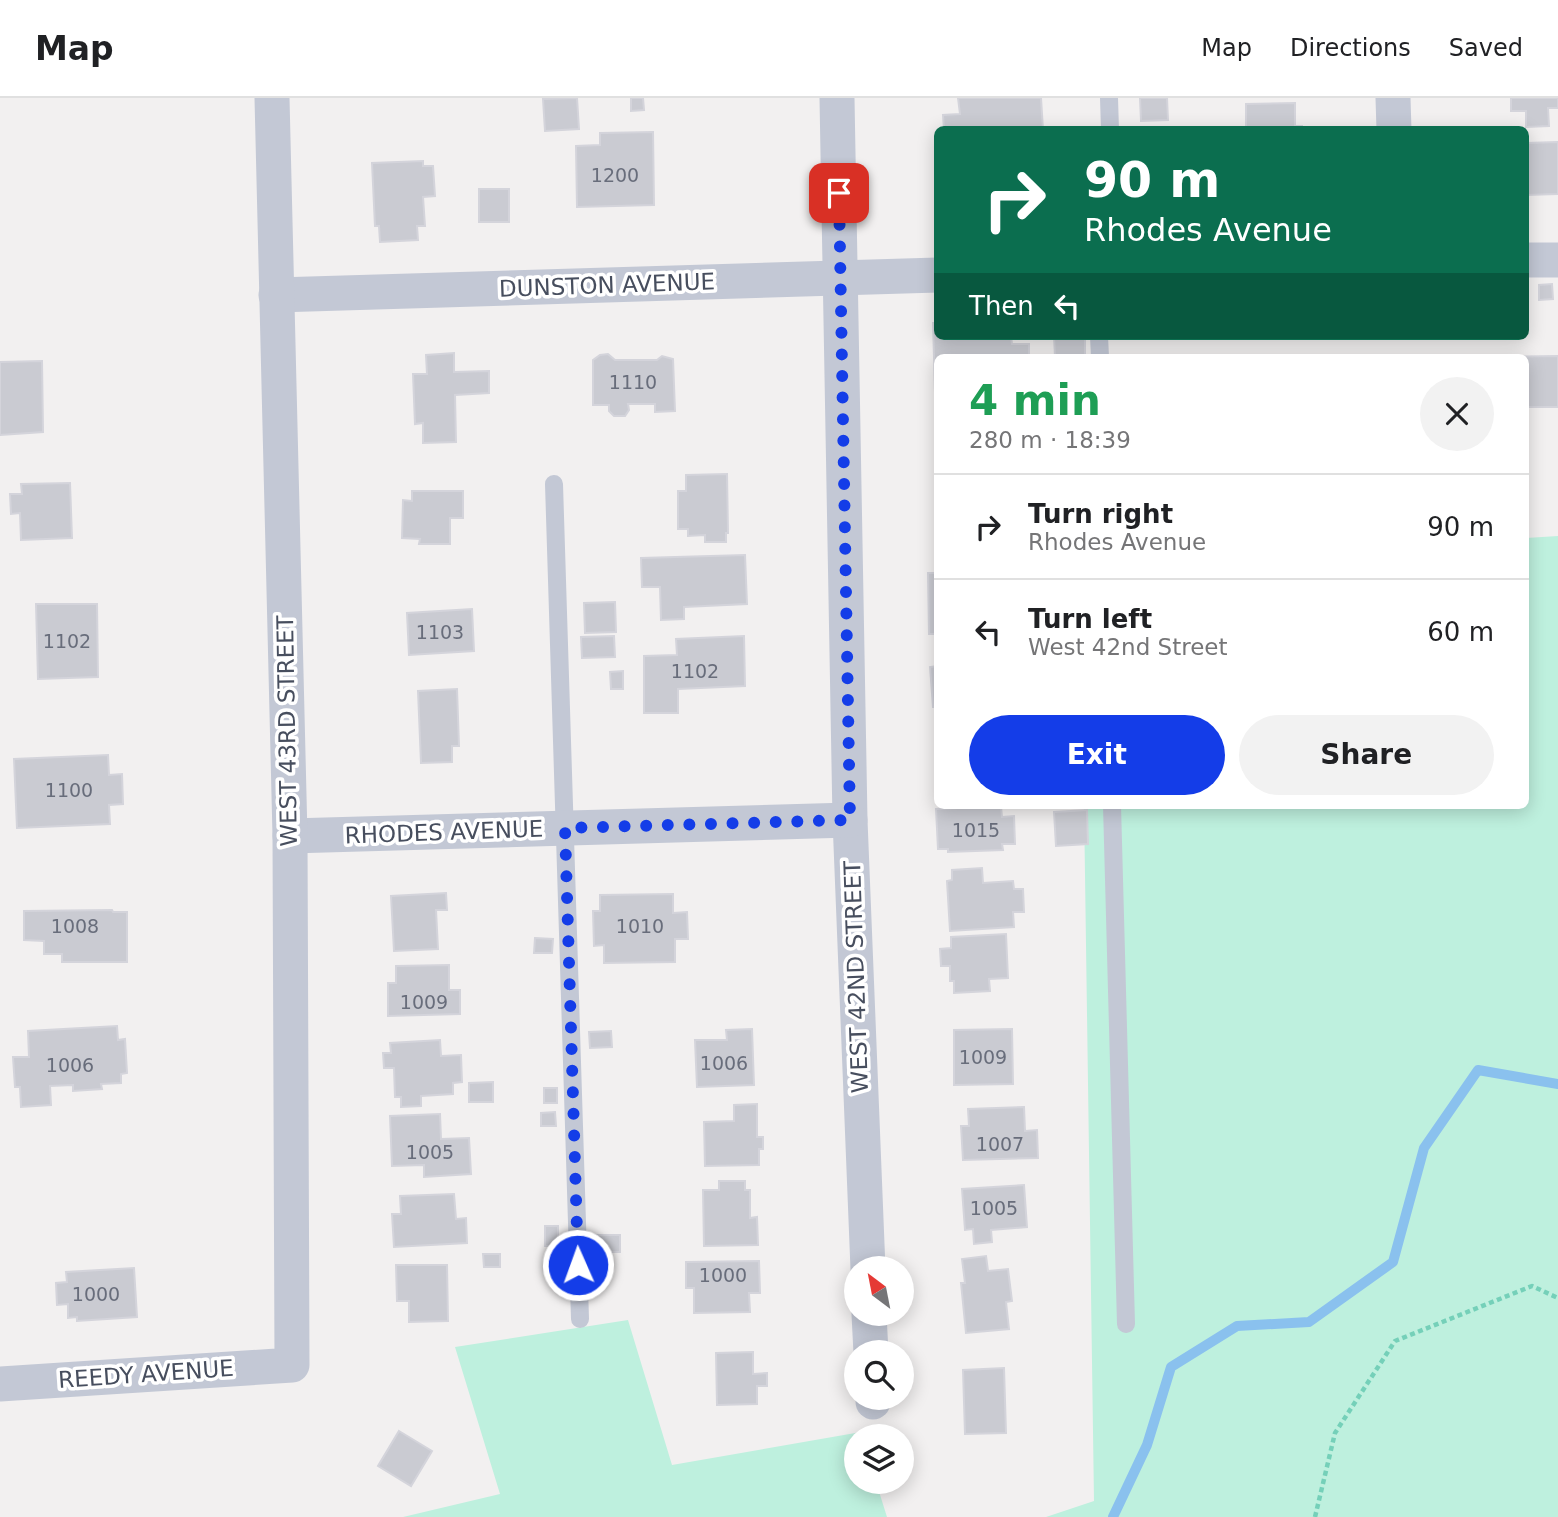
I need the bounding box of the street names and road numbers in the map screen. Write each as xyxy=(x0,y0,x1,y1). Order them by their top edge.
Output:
street label: DUNSTON AVENUE xyxy=(499,268,715,302)
street label: WEST 43RD STREET xyxy=(272,614,302,847)
street label: RHODES AVENUE xyxy=(344,816,544,848)
street label: WEST 42ND STREET xyxy=(839,859,873,1094)
street label: REEDY AVENUE xyxy=(57,1355,235,1393)

